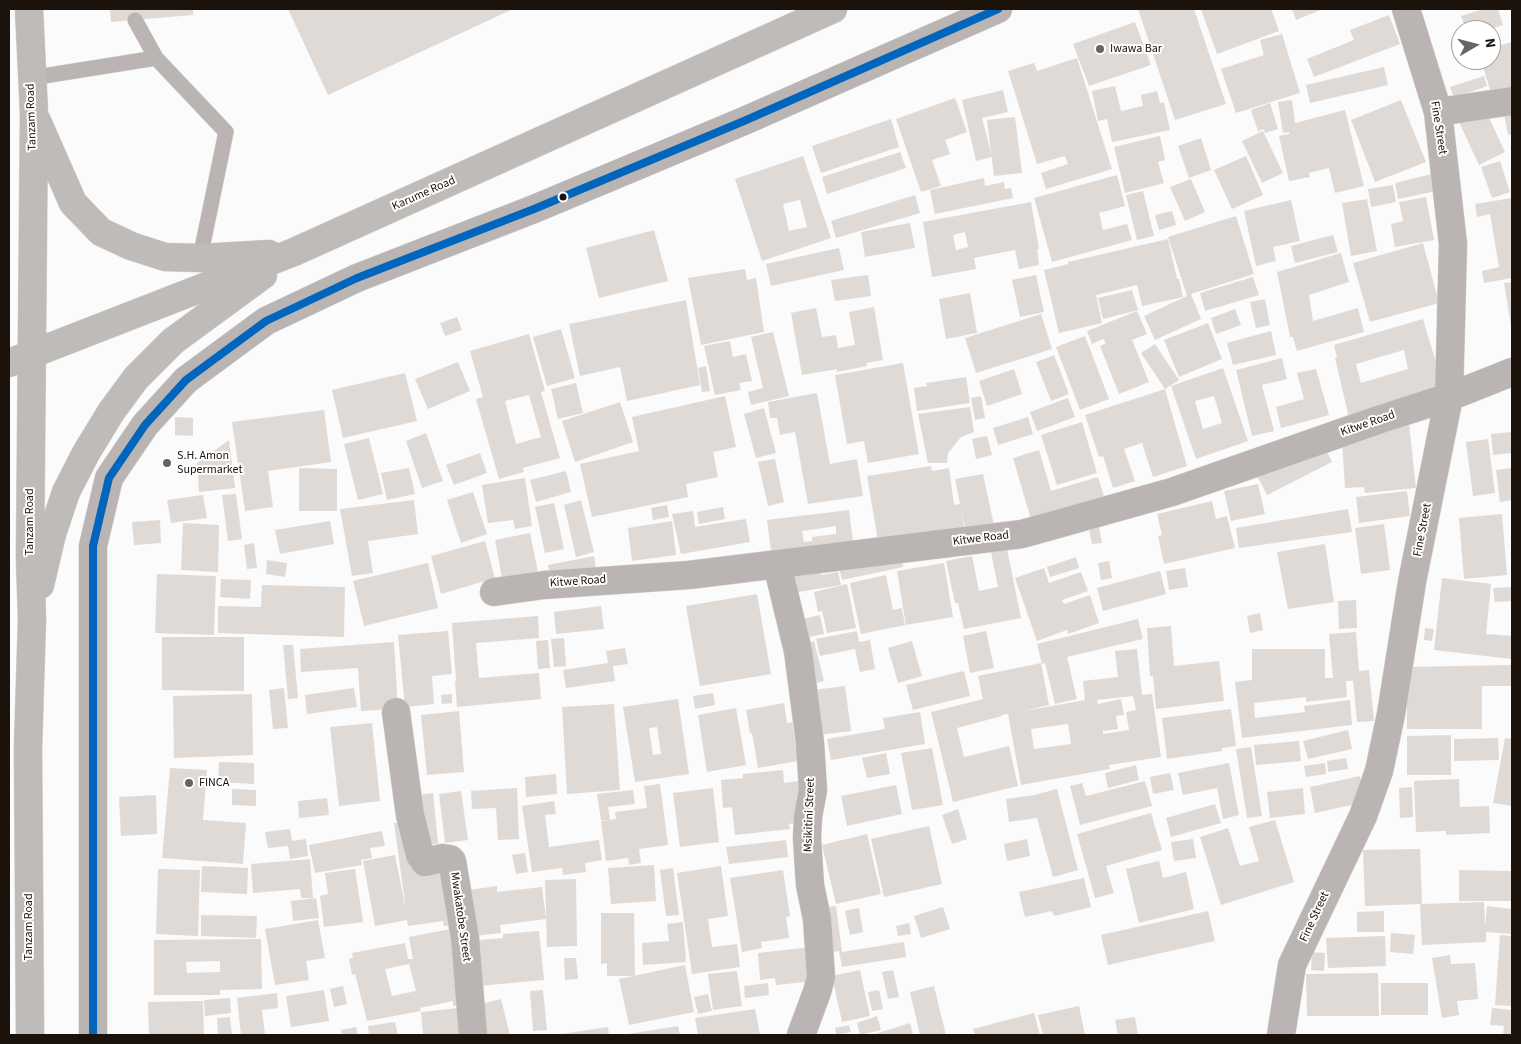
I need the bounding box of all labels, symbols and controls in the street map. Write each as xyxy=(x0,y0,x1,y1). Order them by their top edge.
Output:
north arrow xyxy=(1451,20,1501,70)
text: N xyxy=(1479,37,1500,49)
place label: Iwawa Bar xyxy=(1110,42,1162,56)
marker: Iwawa Bar xyxy=(1094,43,1106,55)
street label: Tanzam Road xyxy=(24,83,40,151)
street label: Fine Street xyxy=(1427,100,1449,156)
street label: Karume Road xyxy=(390,174,458,214)
unlabelled marker xyxy=(558,192,568,202)
street label: Kitwe Road xyxy=(1339,408,1397,440)
place label: S.H. Amon Supermarket xyxy=(177,449,242,477)
marker: S.H. Amon Supermarket xyxy=(161,457,173,469)
street label: Tanzam Road xyxy=(23,488,37,556)
street label: Fine Street xyxy=(1411,502,1435,558)
street label: Kitwe Road xyxy=(952,528,1010,550)
street label: Kitwe Road xyxy=(549,573,607,591)
place label: FINCA xyxy=(199,776,229,790)
marker: FINCA xyxy=(183,777,195,789)
street label: Msikitini Street xyxy=(802,777,818,853)
street label: Mwakatobe Street xyxy=(447,871,473,963)
street label: Fine Street xyxy=(1297,890,1333,944)
street label: Tanzam Road xyxy=(22,893,36,961)

